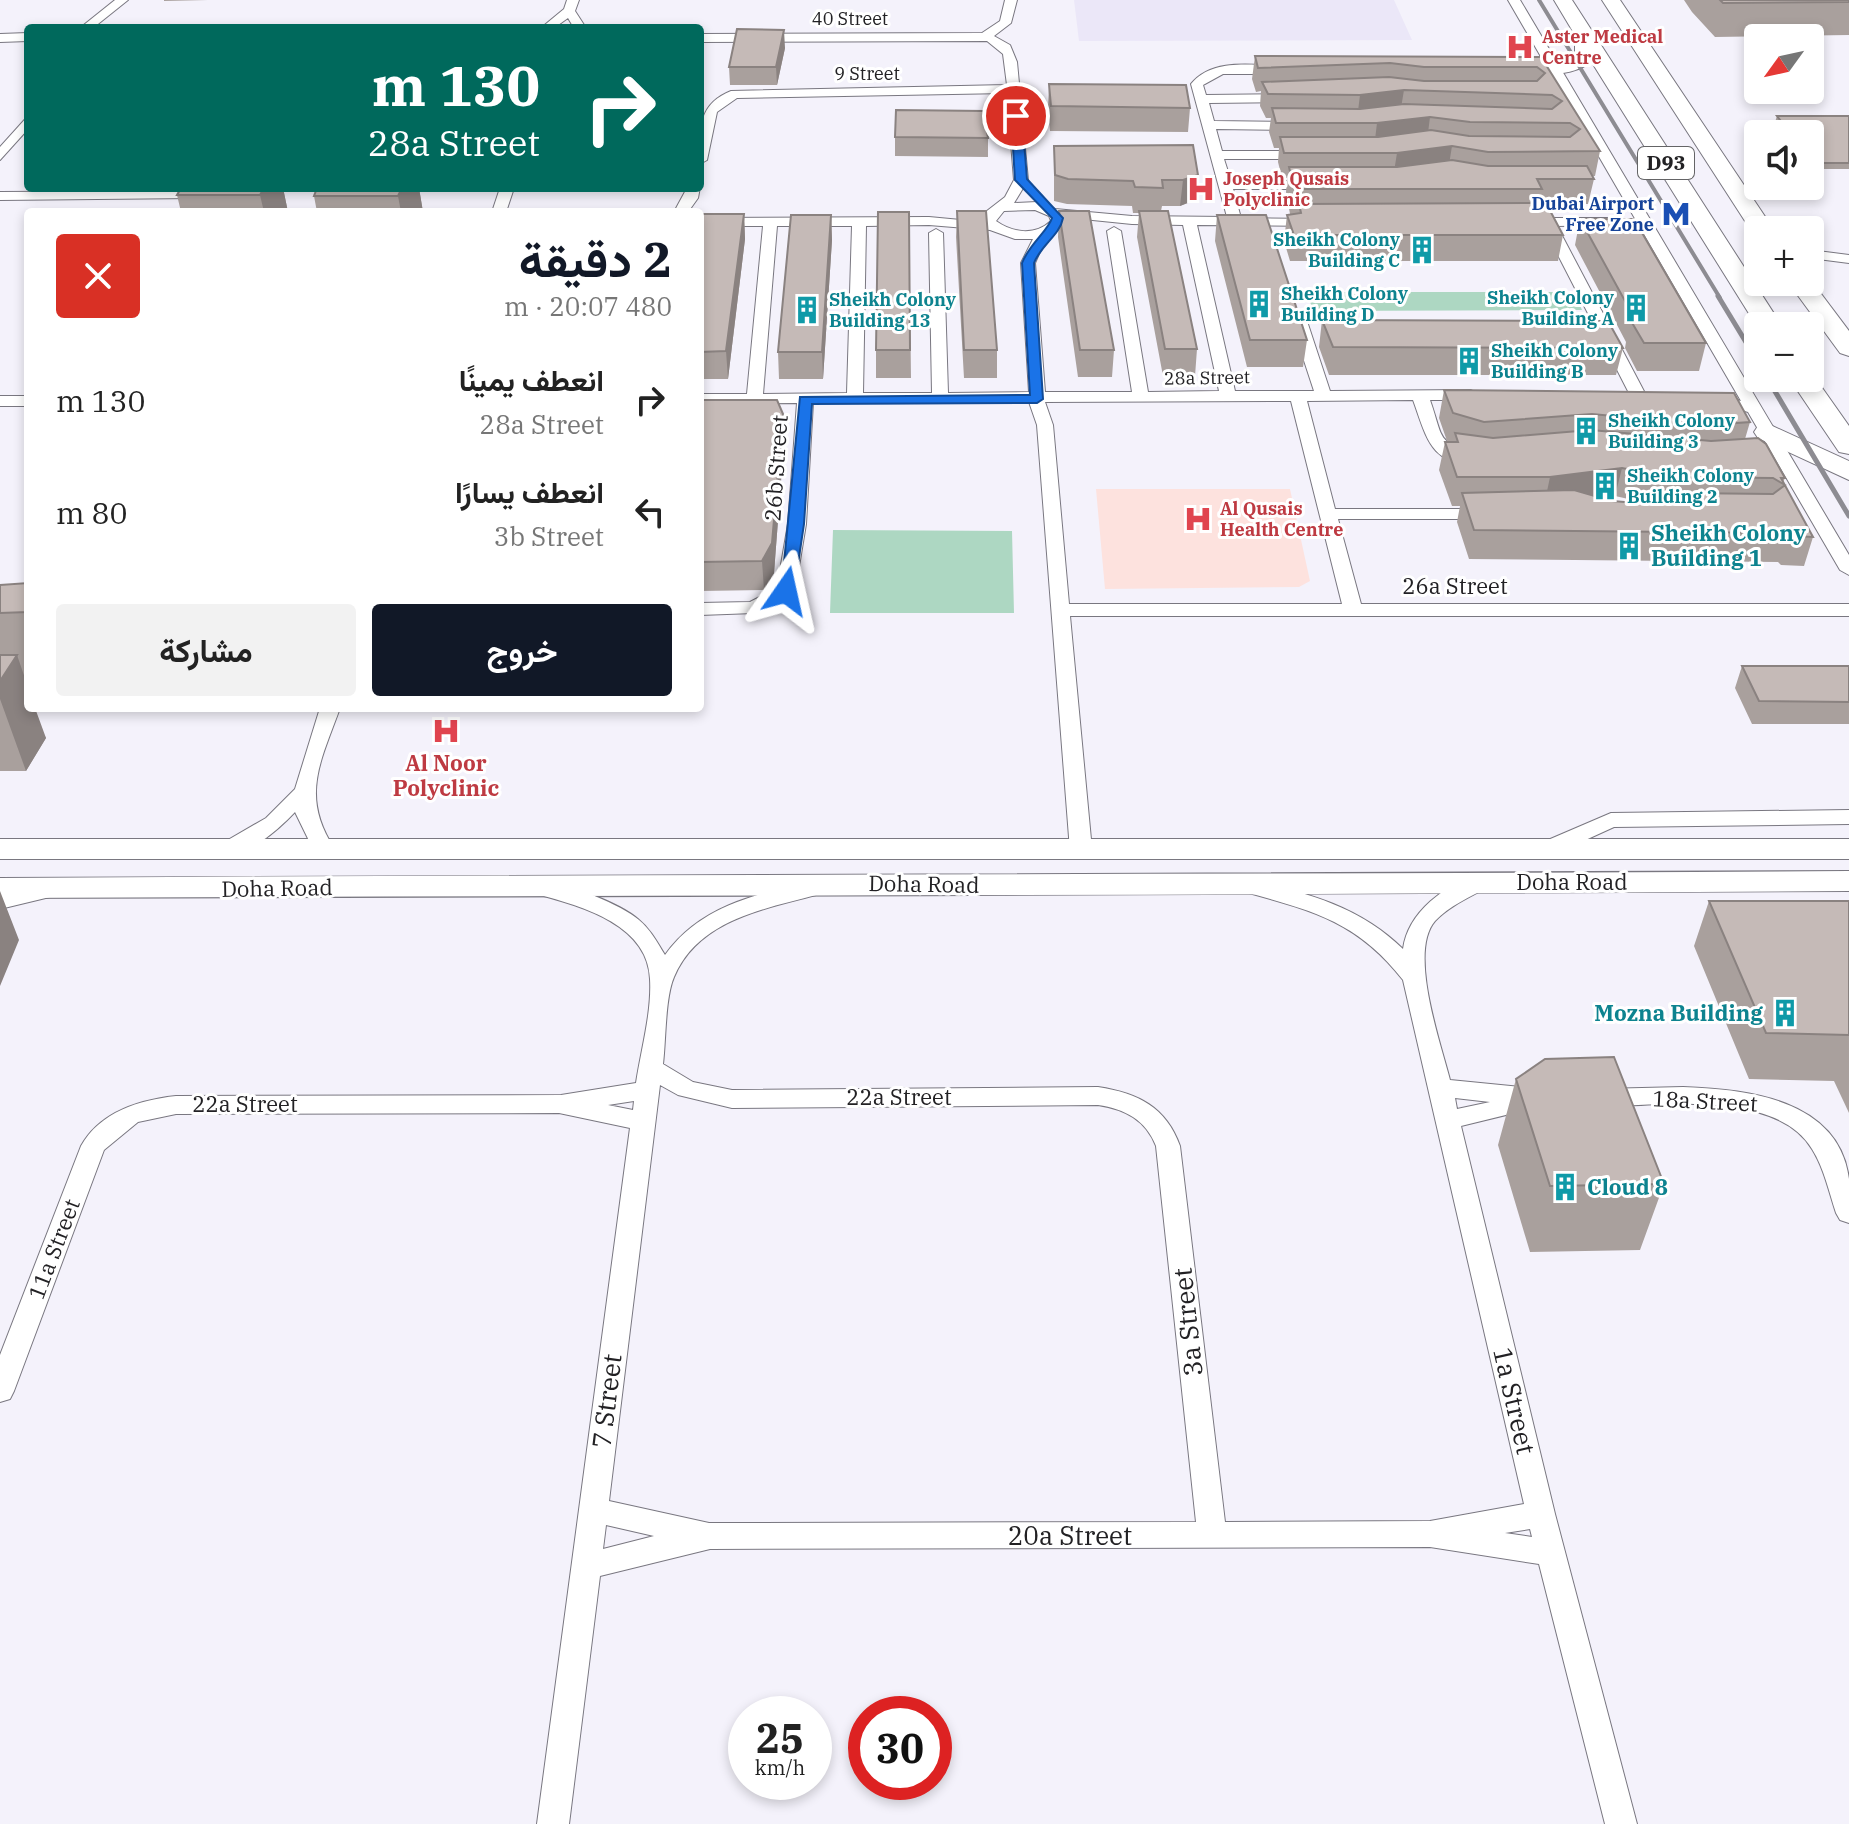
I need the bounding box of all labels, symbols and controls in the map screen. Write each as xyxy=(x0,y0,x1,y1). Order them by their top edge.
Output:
street label: 40 Street xyxy=(812,7,888,30)
north arrow xyxy=(1744,24,1824,104)
map controls xyxy=(1744,24,1824,392)
place label: Aster Medical Centre xyxy=(1542,25,1663,69)
hospital icon: Aster Medical Centre xyxy=(1505,32,1535,62)
text: 130 m xyxy=(372,49,540,121)
icon: right xyxy=(568,56,672,160)
street label: 9 Street xyxy=(834,62,900,85)
pin xyxy=(982,82,1050,150)
icon: arrive xyxy=(994,94,1038,138)
text: 28a Street xyxy=(368,119,540,166)
button: sound xyxy=(1744,120,1824,200)
road number: D93 xyxy=(1638,147,1694,179)
place label: Joseph Qusais Polyclinic xyxy=(1223,167,1349,211)
hospital icon: Joseph Qusais Polyclinic xyxy=(1186,174,1216,204)
place label: Dubai Airport Free Zone xyxy=(1532,192,1654,236)
metro station icon: Dubai Airport Free Zone xyxy=(1661,199,1691,229)
button: + xyxy=(1744,216,1824,296)
text: 2 دقيقة xyxy=(519,228,672,290)
place label: Sheikh Colony Building C xyxy=(1273,228,1401,272)
button: close xyxy=(56,234,140,318)
building icon: Sheikh Colony Building C xyxy=(1407,235,1437,265)
place label: Sheikh Colony Building D xyxy=(1281,282,1409,326)
place label: Sheikh Colony Building A xyxy=(1487,286,1615,330)
place label: Sheikh Colony Building 13 xyxy=(829,288,957,332)
text: 480 m · 20:07 xyxy=(504,289,672,323)
building icon: Sheikh Colony Building D xyxy=(1244,289,1274,319)
building icon: Sheikh Colony Building A xyxy=(1621,293,1651,323)
building icon: Sheikh Colony Building 13 xyxy=(792,295,822,325)
button: − xyxy=(1744,312,1824,392)
place label: Sheikh Colony Building B xyxy=(1491,339,1619,383)
building icon: Sheikh Colony Building B xyxy=(1454,346,1484,376)
text: انعطف يمينًا xyxy=(459,360,604,399)
street label: 28a Street xyxy=(1164,365,1250,390)
icon: right xyxy=(628,378,672,422)
text: 130 m xyxy=(56,381,146,420)
text: 28a Street xyxy=(480,407,604,441)
place label: Sheikh Colony Building 3 xyxy=(1608,409,1736,453)
street label: 26b Street xyxy=(757,414,794,522)
building icon: Sheikh Colony Building 3 xyxy=(1571,416,1601,446)
place label: Sheikh Colony Building 2 xyxy=(1627,464,1755,508)
building icon: Sheikh Colony Building 2 xyxy=(1590,471,1620,501)
text: انعطف يسارًا xyxy=(455,472,604,511)
icon: left xyxy=(628,490,672,534)
text: 80 m xyxy=(56,493,128,532)
place label: Al Qusais Health Centre xyxy=(1220,497,1343,541)
hospital icon: Al Qusais Health Centre xyxy=(1183,504,1213,534)
place label: Sheikh Colony Building 1 xyxy=(1651,518,1807,572)
text: 3b Street xyxy=(494,519,604,553)
building icon: Sheikh Colony Building 1 xyxy=(1614,531,1644,561)
position arrow xyxy=(744,549,828,633)
street label: 26a Street xyxy=(1402,571,1508,600)
button: مشاركة xyxy=(56,604,356,696)
button: خروج xyxy=(372,604,672,696)
hospital icon: Al Noor Polyclinic xyxy=(431,716,461,746)
place label: Al Noor Polyclinic xyxy=(393,748,499,802)
street label: Doha Road xyxy=(1516,867,1628,896)
street label: Doha Road xyxy=(868,868,980,899)
street label: Doha Road xyxy=(221,872,333,903)
place label: Mozna Building xyxy=(1594,998,1763,1027)
building icon: Mozna Building xyxy=(1770,998,1800,1028)
street label: 22a Street xyxy=(846,1082,952,1111)
street label: 18a Street xyxy=(1652,1083,1759,1118)
street label: 22a Street xyxy=(192,1089,298,1118)
building icon: Cloud 8 xyxy=(1550,1172,1580,1202)
place label: Cloud 8 xyxy=(1587,1172,1668,1201)
street label: 11a Street xyxy=(21,1194,86,1303)
street label: 3a Street xyxy=(1164,1266,1210,1378)
street label: 1a Street xyxy=(1486,1344,1544,1458)
street label: 7 Street xyxy=(583,1352,629,1450)
street label: 20a Street xyxy=(1008,1518,1132,1552)
speed limit sign: 30 xyxy=(848,1696,952,1800)
text: 25 xyxy=(756,1712,804,1764)
text: km/h xyxy=(755,1754,805,1781)

